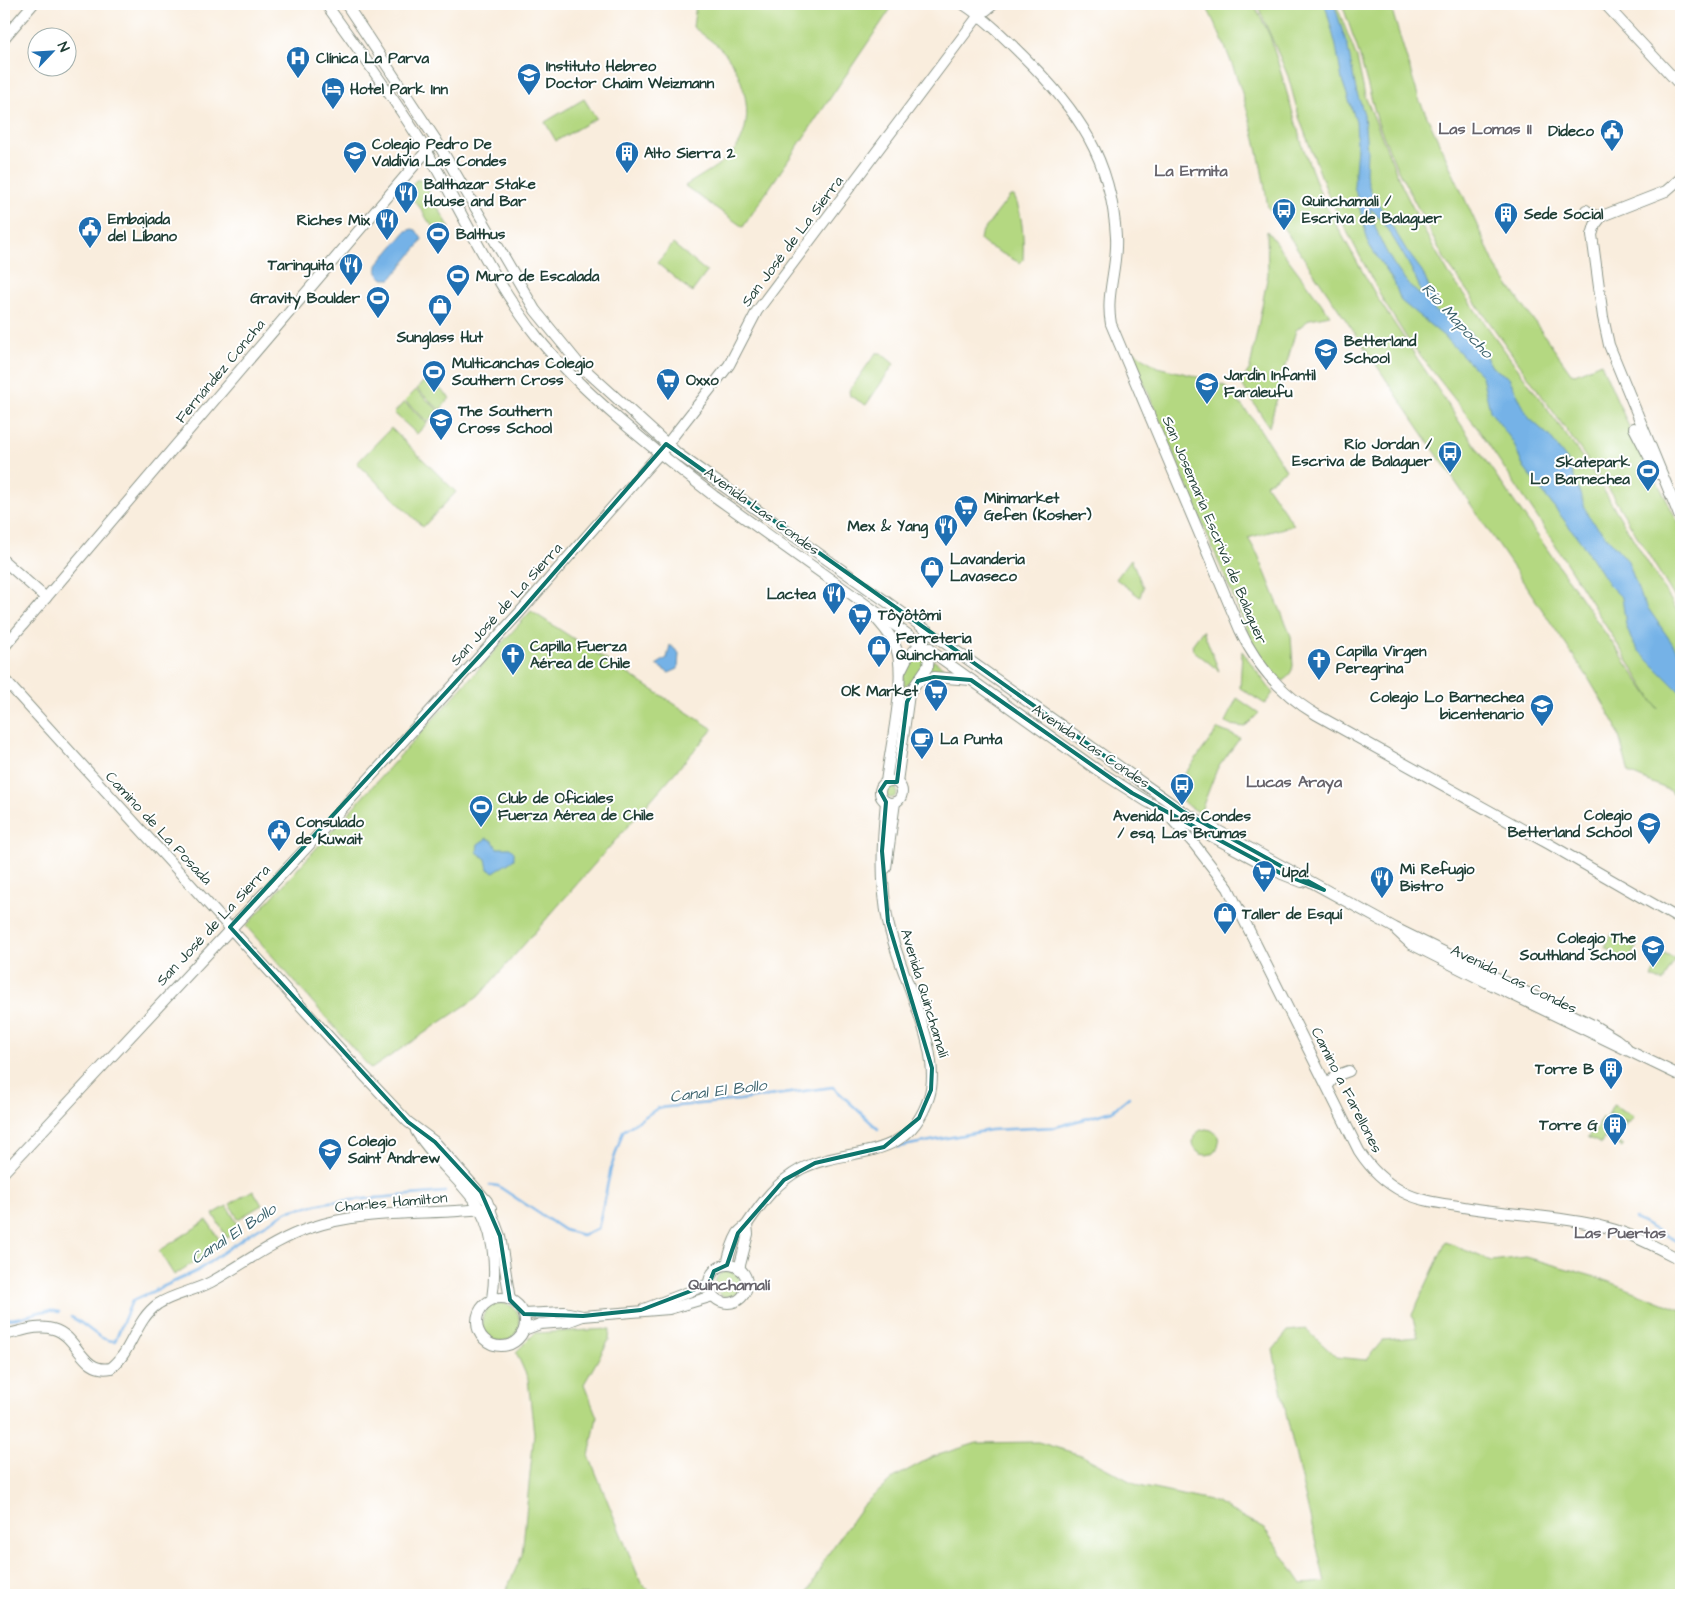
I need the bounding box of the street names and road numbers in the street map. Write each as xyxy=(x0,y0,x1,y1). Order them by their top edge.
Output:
street label: San José de La Sierra xyxy=(736,171,849,311)
street label: Fernández Concha xyxy=(171,315,270,428)
street label: San Josemaría Escrivá de Balaguer xyxy=(1156,413,1272,648)
street label: Avenida Las Condes xyxy=(700,462,824,561)
street label: San José de La Sierra xyxy=(445,538,568,670)
street label: Avenida Las Condes xyxy=(1028,699,1154,794)
street label: Camino de La Posada xyxy=(100,767,217,890)
street label: San José de La Sierra xyxy=(152,860,275,991)
street label: Avenida Quinchamalí xyxy=(895,926,954,1061)
street label: Avenida Las Condes xyxy=(1447,940,1581,1019)
street label: Camino a Farellones xyxy=(1306,1024,1388,1157)
street label: Charles Hamilton xyxy=(334,1187,449,1218)

